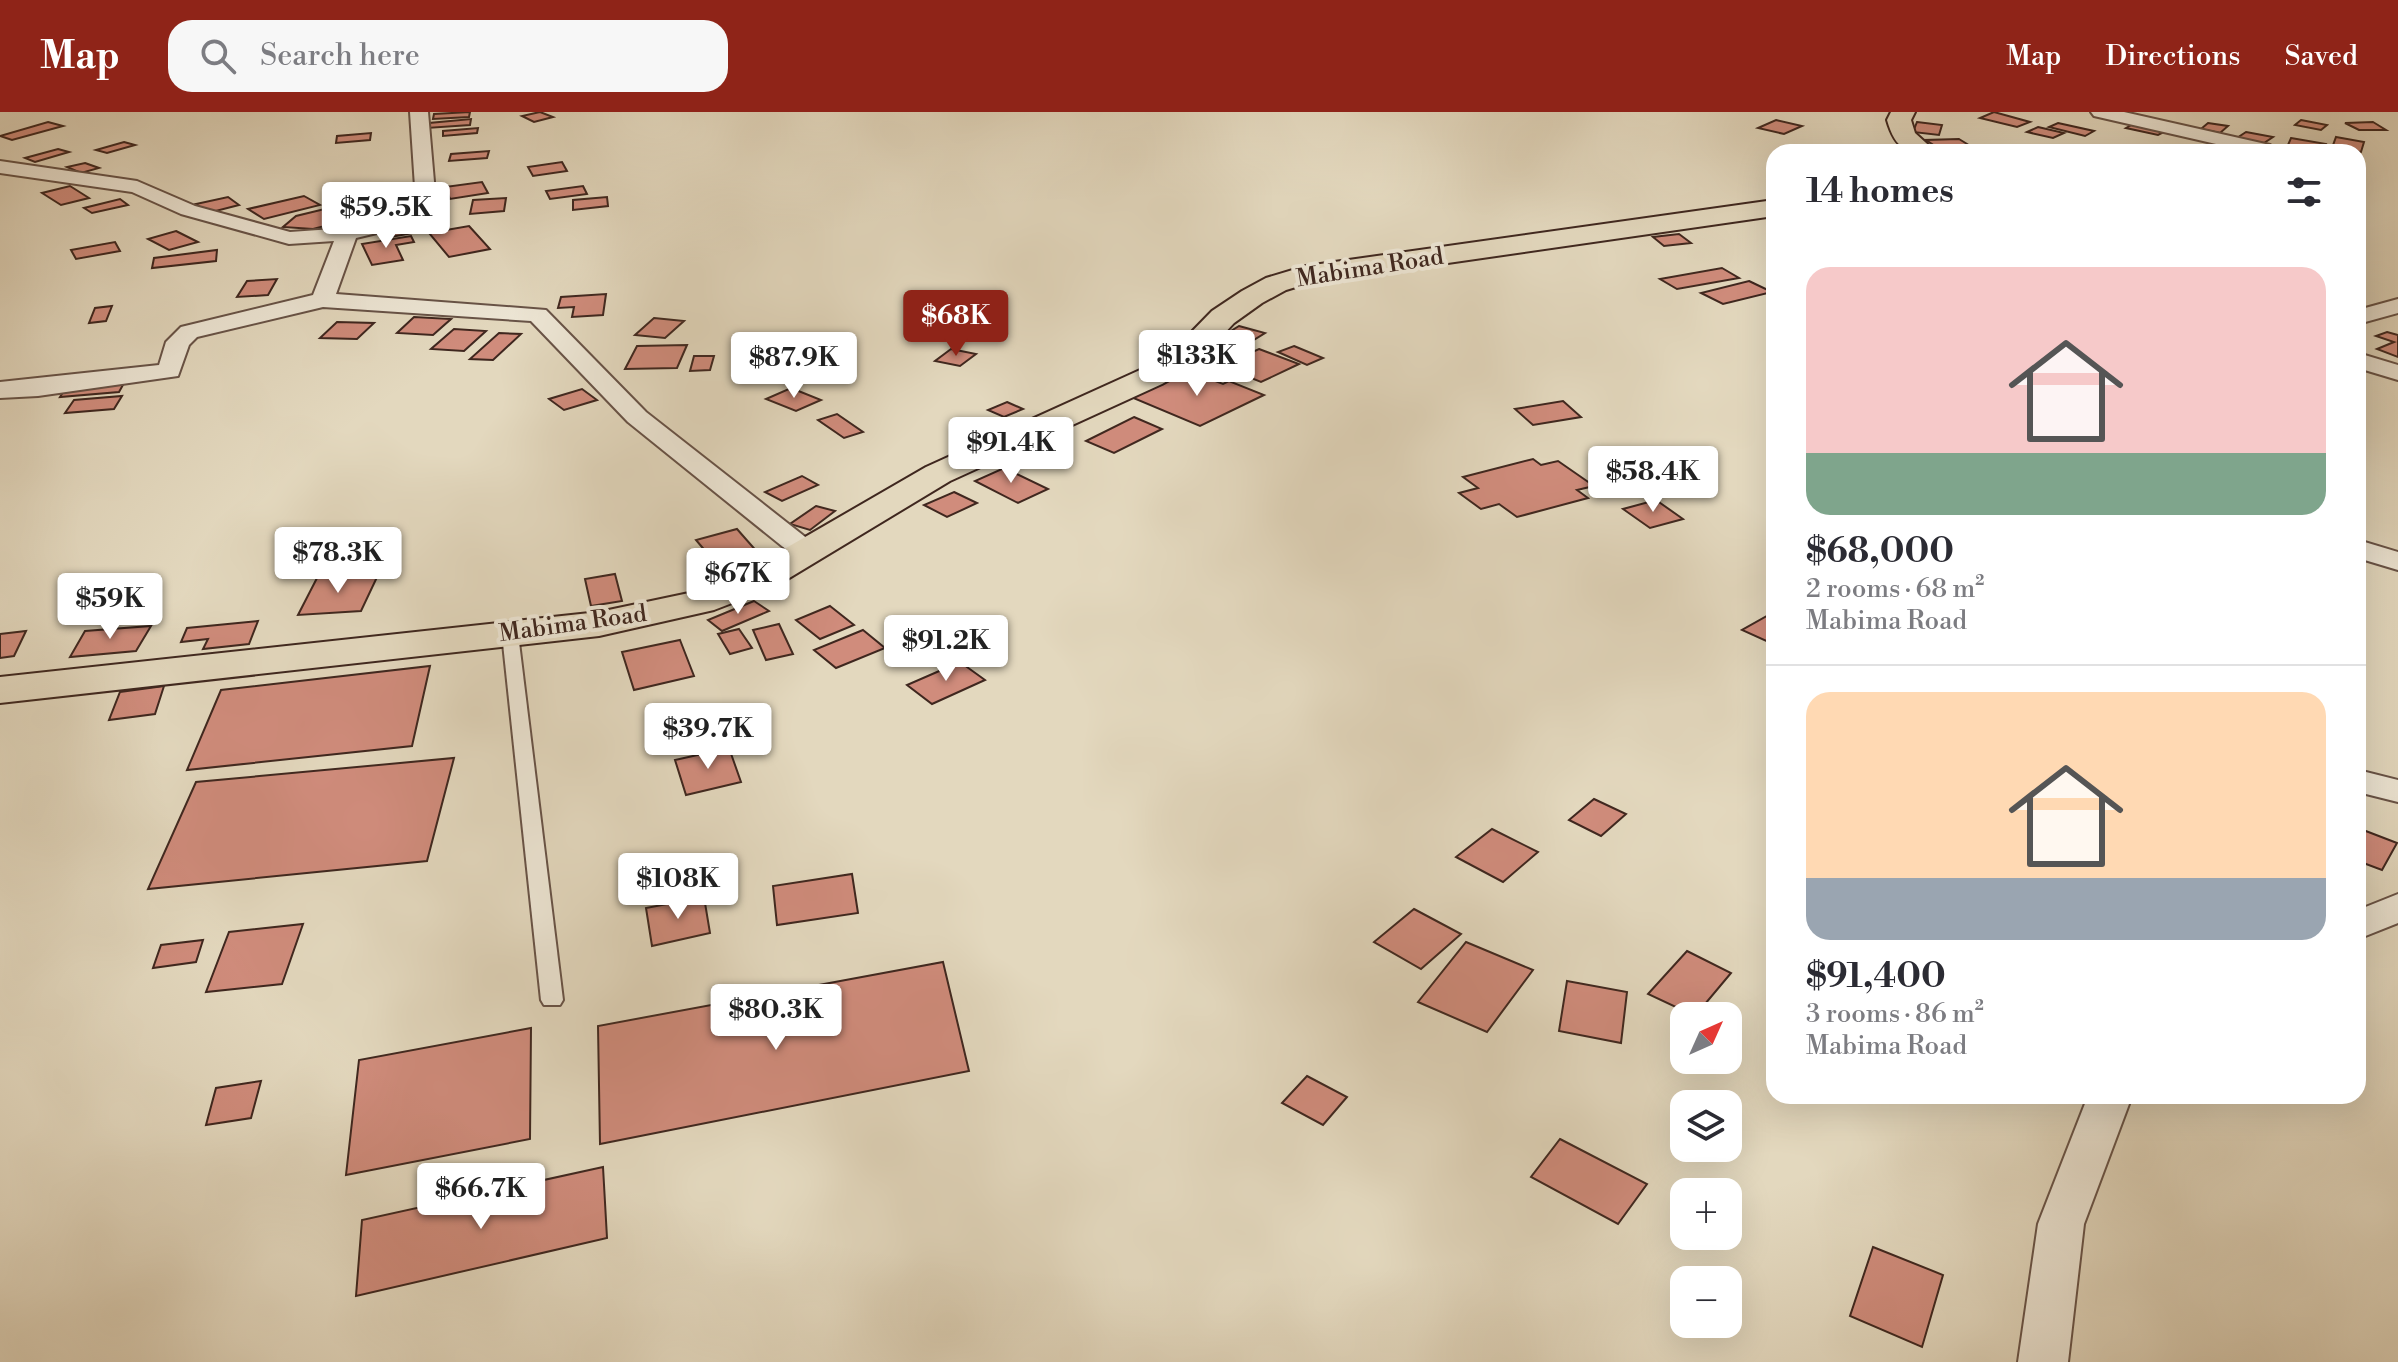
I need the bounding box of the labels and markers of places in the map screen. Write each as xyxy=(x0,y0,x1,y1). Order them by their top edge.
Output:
pin: $59.5K xyxy=(321,182,451,250)
pin: $68K xyxy=(909,290,1003,358)
pin: $133K xyxy=(1141,330,1253,398)
pin: $87.9K xyxy=(729,332,859,400)
pin: $91.4K xyxy=(946,417,1076,485)
pin: $58.4K xyxy=(1588,446,1718,514)
pin: $78.3K xyxy=(273,527,403,595)
pin: $67K xyxy=(691,548,785,616)
pin: $59K xyxy=(63,573,157,641)
pin: $91.2K xyxy=(881,615,1011,683)
pin: $39.7K xyxy=(643,703,773,771)
pin: $108K xyxy=(622,853,734,921)
pin: $80.3K xyxy=(711,984,841,1052)
pin: $66.7K xyxy=(416,1163,546,1231)

